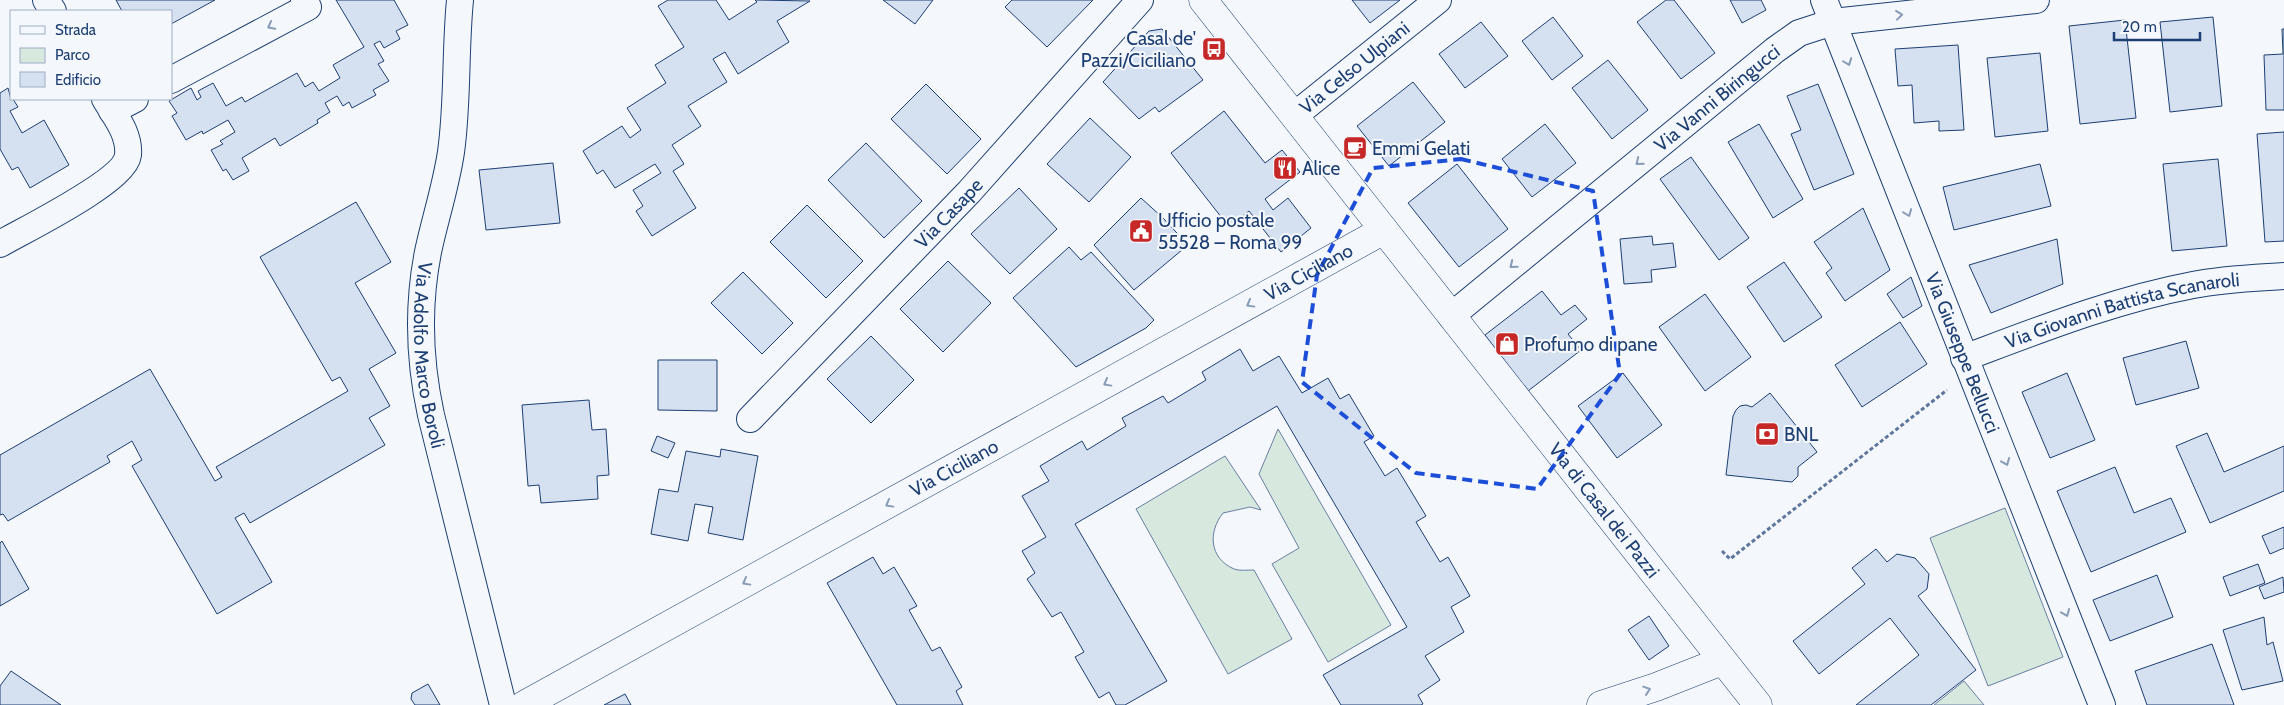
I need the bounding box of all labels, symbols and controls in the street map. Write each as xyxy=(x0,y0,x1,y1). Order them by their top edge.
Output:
legend xyxy=(10,10,172,100)
one-way arrow xyxy=(1895,10,1903,21)
scale bar xyxy=(2114,10,2200,42)
street label: Via Celso Ulpiani xyxy=(1295,17,1414,119)
text: 20 m xyxy=(2122,18,2157,36)
one-way arrow xyxy=(268,20,277,30)
text: Strada xyxy=(55,21,97,39)
place label: Casal de' Pazzi/Ciciliano xyxy=(1081,27,1196,72)
bus stop icon: Casal de' Pazzi/Ciciliano xyxy=(1201,36,1227,62)
street label: Via Vanni Biringucci xyxy=(1650,39,1784,156)
text: Parco xyxy=(55,46,90,64)
one-way arrow xyxy=(1843,57,1853,65)
text: Edificio xyxy=(55,71,101,89)
cafe icon: Emmi Gelati xyxy=(1342,135,1368,161)
place label: Emmi Gelati xyxy=(1372,137,1470,160)
restaurant icon: Alice xyxy=(1272,155,1298,181)
one-way arrow xyxy=(1636,156,1645,164)
place label: Alice xyxy=(1302,157,1341,180)
street label: Via Casape xyxy=(910,174,988,253)
one-way arrow xyxy=(1902,208,1912,217)
place label: Ufficio postale 55528 – Roma 99 xyxy=(1158,209,1302,254)
public building icon: Ufficio postale 55528 – Roma 99 xyxy=(1128,218,1154,244)
street label: Via Ciciliano xyxy=(1260,239,1357,306)
one-way arrow xyxy=(1510,259,1519,267)
street label: Via Adolfo Marco Boroli xyxy=(409,260,450,451)
street label: Via Giovanni Battista Scanaroli xyxy=(2002,268,2240,354)
street label: Via Giuseppe Bellucci xyxy=(1921,269,2005,436)
one-way arrow xyxy=(1246,298,1255,308)
shop icon: Profumo di pane xyxy=(1494,331,1520,357)
place label: Profumo di pane xyxy=(1524,333,1658,356)
one-way arrow xyxy=(1104,377,1113,387)
bank icon: BNL xyxy=(1754,421,1780,447)
place label: BNL xyxy=(1784,423,1819,446)
street label: Via Ciciliano xyxy=(906,434,1002,502)
street label: Via di Casal dei Pazzi xyxy=(1544,438,1664,583)
one-way arrow xyxy=(2000,457,2010,466)
one-way arrow xyxy=(885,497,894,507)
one-way arrow xyxy=(743,576,752,586)
one-way arrow xyxy=(2060,608,2070,617)
one-way arrow xyxy=(1642,686,1651,696)

